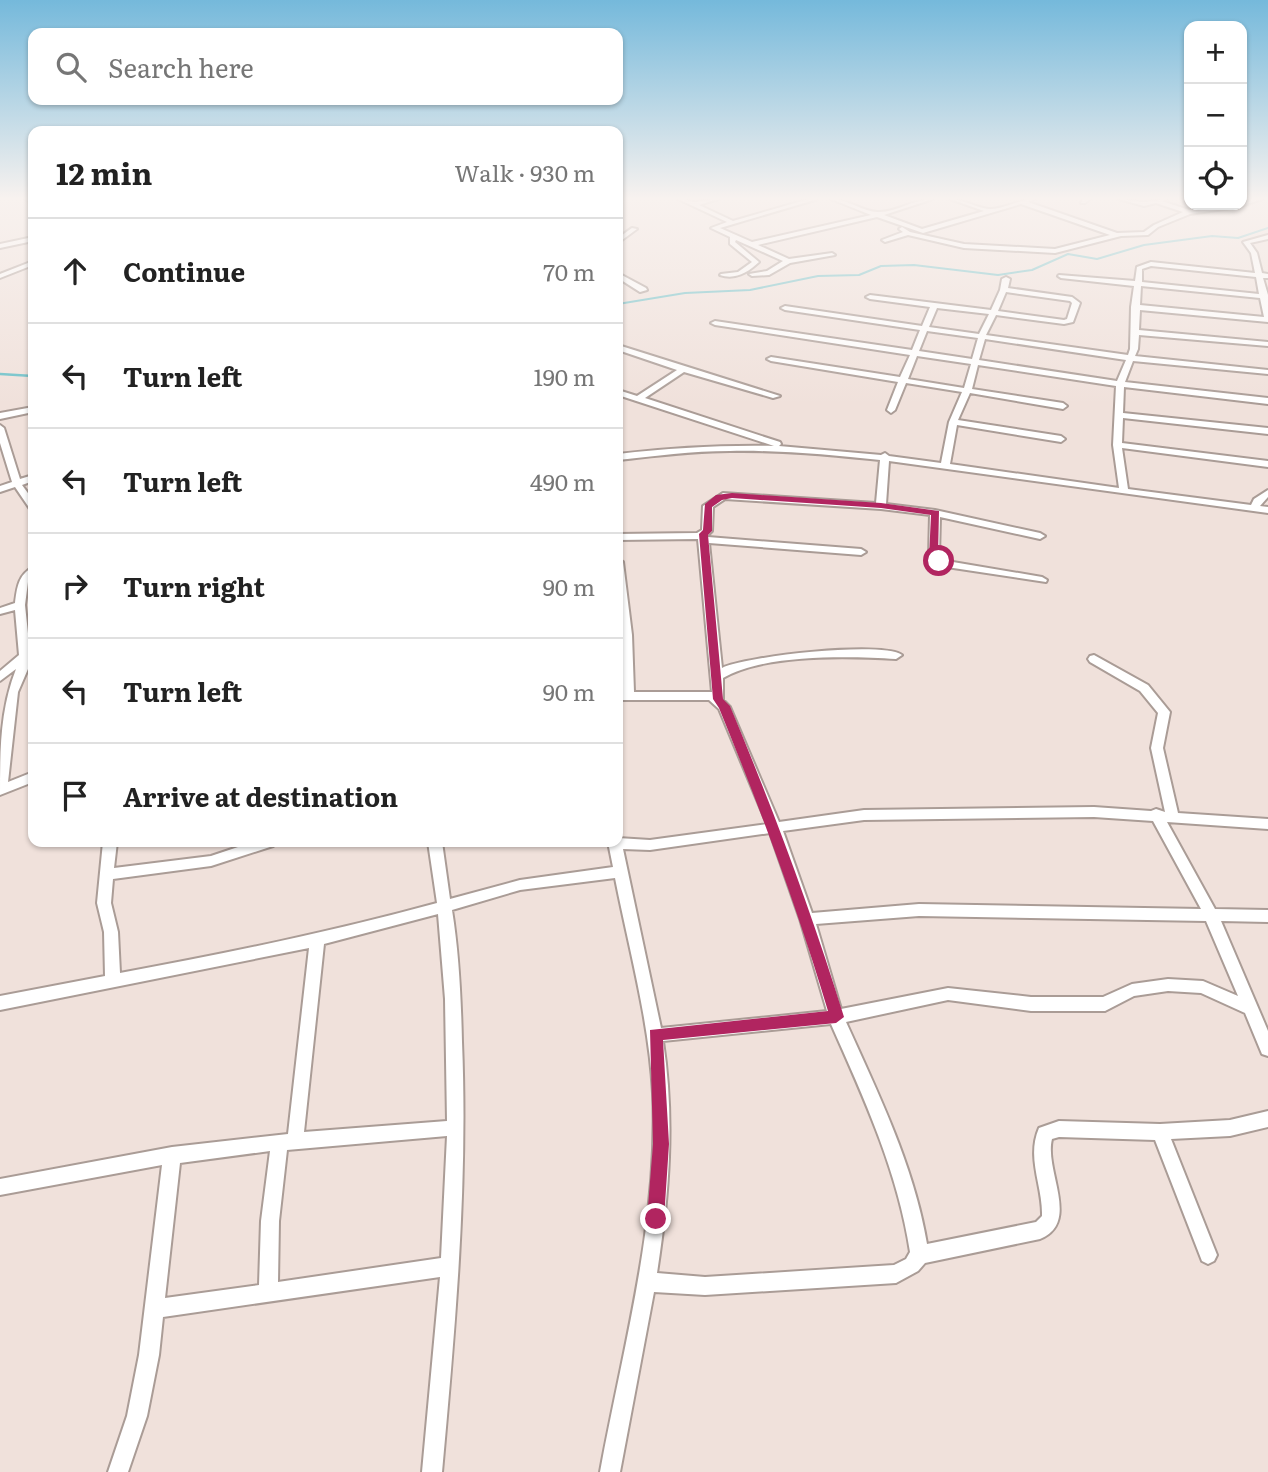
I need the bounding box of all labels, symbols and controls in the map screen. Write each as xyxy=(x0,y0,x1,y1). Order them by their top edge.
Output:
map controls xyxy=(1184,21,1247,210)
button: + xyxy=(1184,21,1247,84)
search box xyxy=(28,28,623,105)
text: Search here xyxy=(108,47,254,86)
icon: search xyxy=(52,48,90,86)
button: − xyxy=(1184,84,1247,147)
button: locate xyxy=(1184,147,1247,210)
text: 12 min xyxy=(56,150,152,194)
text: Walk · 930 m xyxy=(455,155,595,189)
text: Continue xyxy=(123,251,245,290)
icon: ahead xyxy=(56,252,94,290)
text: 70 m xyxy=(543,254,595,288)
text: Turn left xyxy=(123,356,242,395)
icon: left xyxy=(56,357,94,395)
text: 190 m xyxy=(533,359,595,393)
text: Turn left xyxy=(123,461,242,500)
icon: left xyxy=(56,462,94,500)
text: 490 m xyxy=(530,464,595,498)
route start xyxy=(923,545,954,576)
text: Turn right xyxy=(123,566,265,605)
icon: right xyxy=(56,567,94,605)
text: 90 m xyxy=(543,569,595,603)
text: Turn left xyxy=(123,671,242,710)
icon: left xyxy=(56,672,94,710)
text: 90 m xyxy=(543,674,595,708)
text: Arrive at destination xyxy=(123,776,398,815)
icon: arrive xyxy=(56,777,94,815)
route end xyxy=(640,1203,671,1234)

